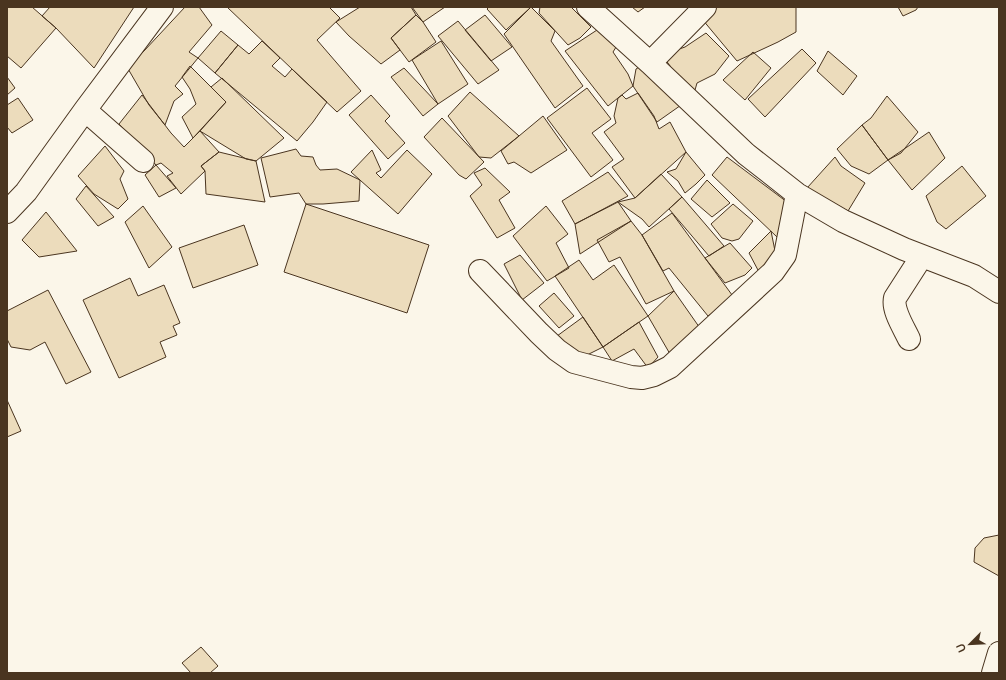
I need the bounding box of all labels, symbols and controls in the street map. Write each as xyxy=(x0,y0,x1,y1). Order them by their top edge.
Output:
north arrow xyxy=(950,624,990,664)
text: U xyxy=(954,641,969,654)

